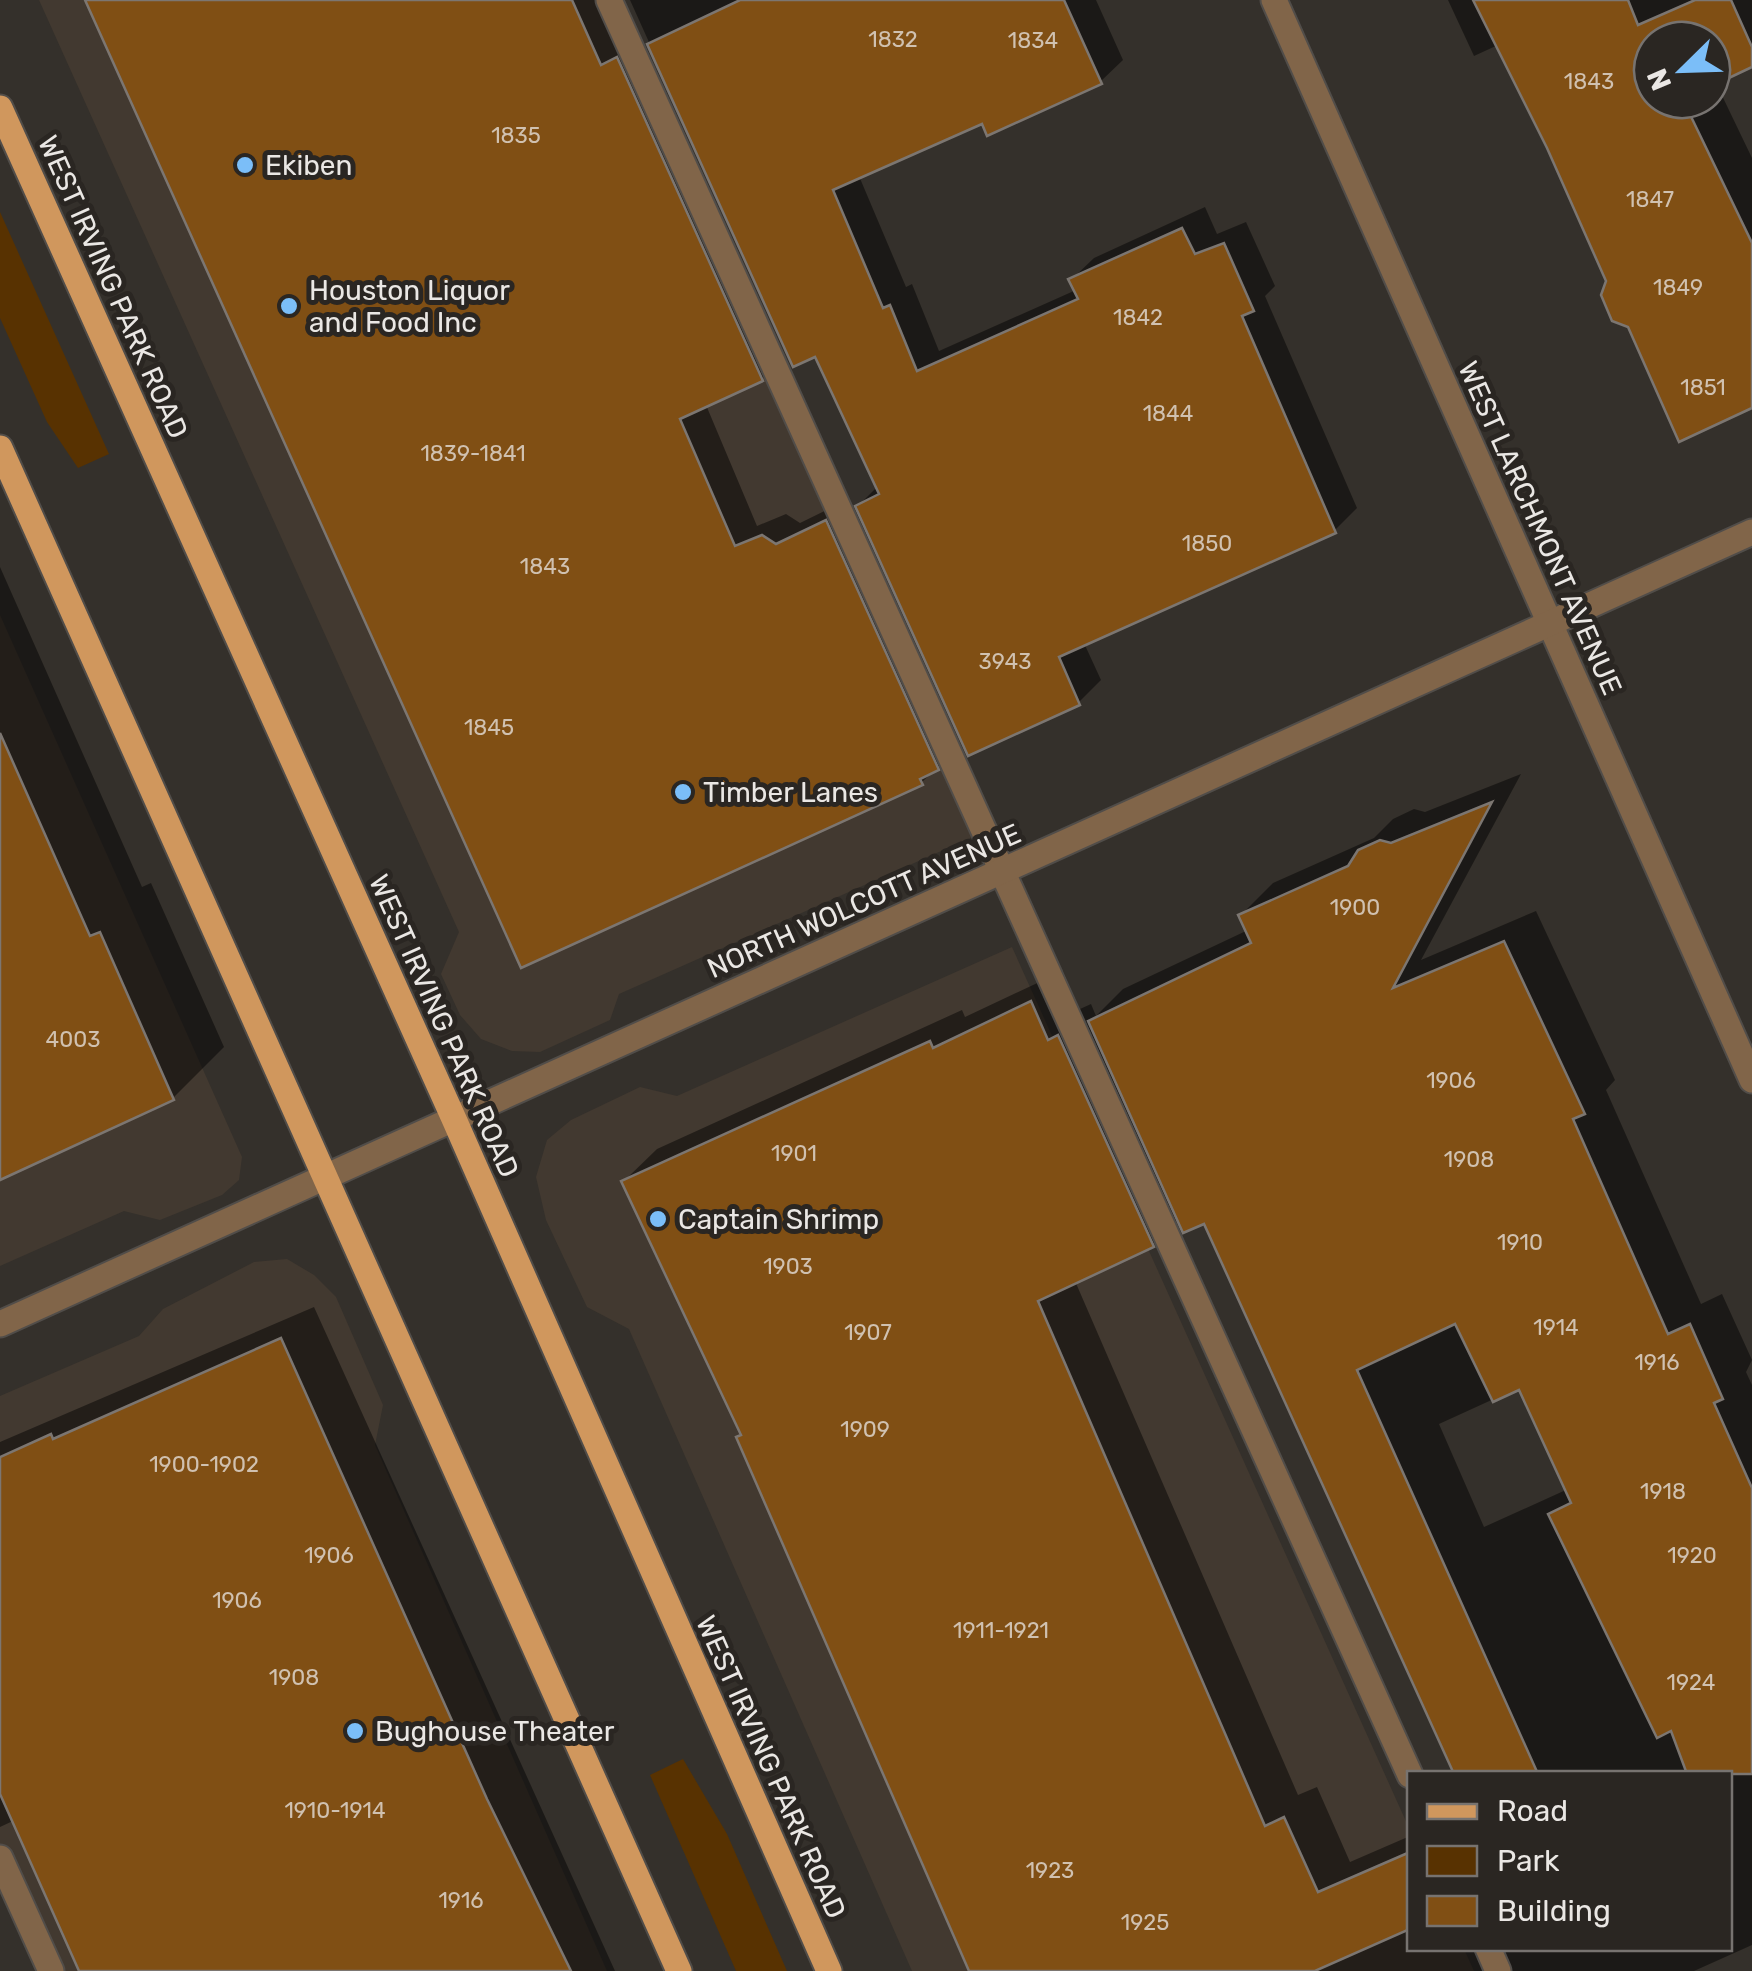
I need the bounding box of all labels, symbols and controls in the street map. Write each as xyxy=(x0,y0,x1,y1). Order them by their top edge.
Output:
north arrow xyxy=(1632,20,1732,120)
house number: 1832 xyxy=(868,26,918,53)
house number: 1834 xyxy=(1008,27,1058,54)
text: N xyxy=(1640,64,1679,95)
house number: 1843 xyxy=(1564,68,1614,95)
house number: 1835 xyxy=(491,122,541,149)
street label: WEST IRVING PARK ROAD xyxy=(31,130,195,444)
place label: Ekiben xyxy=(265,149,353,182)
marker: Ekiben xyxy=(234,154,256,176)
house number: 1847 xyxy=(1626,186,1674,213)
place label: Houston Liquor and Food Inc xyxy=(309,274,510,339)
house number: 1849 xyxy=(1653,274,1703,301)
marker: Houston Liquor and Food Inc xyxy=(278,295,300,317)
house number: 1842 xyxy=(1113,304,1163,331)
street label: WEST LARCHMONT AVENUE xyxy=(1451,356,1629,700)
house number: 1851 xyxy=(1680,374,1726,401)
house number: 1844 xyxy=(1143,400,1193,427)
house number: 1839-1841 xyxy=(420,440,526,467)
house number: 1850 xyxy=(1182,530,1232,557)
house number: 1843 xyxy=(520,553,570,580)
house number: 3943 xyxy=(979,648,1031,675)
house number: 1845 xyxy=(464,714,514,741)
place label: Timber Lanes xyxy=(703,776,878,809)
marker: Timber Lanes xyxy=(672,781,694,803)
street label: NORTH WOLCOTT AVENUE xyxy=(702,817,1026,985)
street label: WEST IRVING PARK ROAD xyxy=(362,869,526,1183)
house number: 1900 xyxy=(1330,894,1380,921)
house number: 4003 xyxy=(46,1026,100,1053)
house number: 1906 xyxy=(1426,1067,1476,1094)
house number: 1901 xyxy=(771,1140,817,1167)
house number: 1908 xyxy=(1444,1146,1494,1173)
place label: Captain Shrimp xyxy=(678,1203,879,1236)
marker: Captain Shrimp xyxy=(647,1208,669,1230)
house number: 1910 xyxy=(1497,1229,1543,1256)
house number: 1903 xyxy=(763,1253,813,1280)
house number: 1914 xyxy=(1533,1314,1579,1341)
house number: 1907 xyxy=(844,1319,892,1346)
house number: 1916 xyxy=(1634,1349,1680,1376)
house number: 1909 xyxy=(840,1416,890,1443)
house number: 1900-1902 xyxy=(149,1451,259,1478)
house number: 1918 xyxy=(1640,1478,1686,1505)
house number: 1906 xyxy=(304,1542,354,1569)
house number: 1920 xyxy=(1667,1542,1717,1569)
house number: 1906 xyxy=(212,1587,262,1614)
street label: WEST IRVING PARK ROAD xyxy=(689,1610,853,1924)
house number: 1911-1921 xyxy=(953,1617,1049,1644)
house number: 1908 xyxy=(269,1664,319,1691)
house number: 1924 xyxy=(1667,1669,1715,1696)
place label: Bughouse Theater xyxy=(375,1715,615,1748)
marker: Bughouse Theater xyxy=(344,1720,366,1742)
legend xyxy=(1407,1771,1732,1951)
text: Road xyxy=(1497,1793,1568,1829)
house number: 1910-1914 xyxy=(284,1797,386,1824)
text: Park xyxy=(1497,1843,1560,1879)
house number: 1923 xyxy=(1026,1857,1074,1884)
house number: 1916 xyxy=(438,1887,484,1914)
text: Building xyxy=(1497,1893,1611,1929)
house number: 1925 xyxy=(1121,1909,1169,1936)

